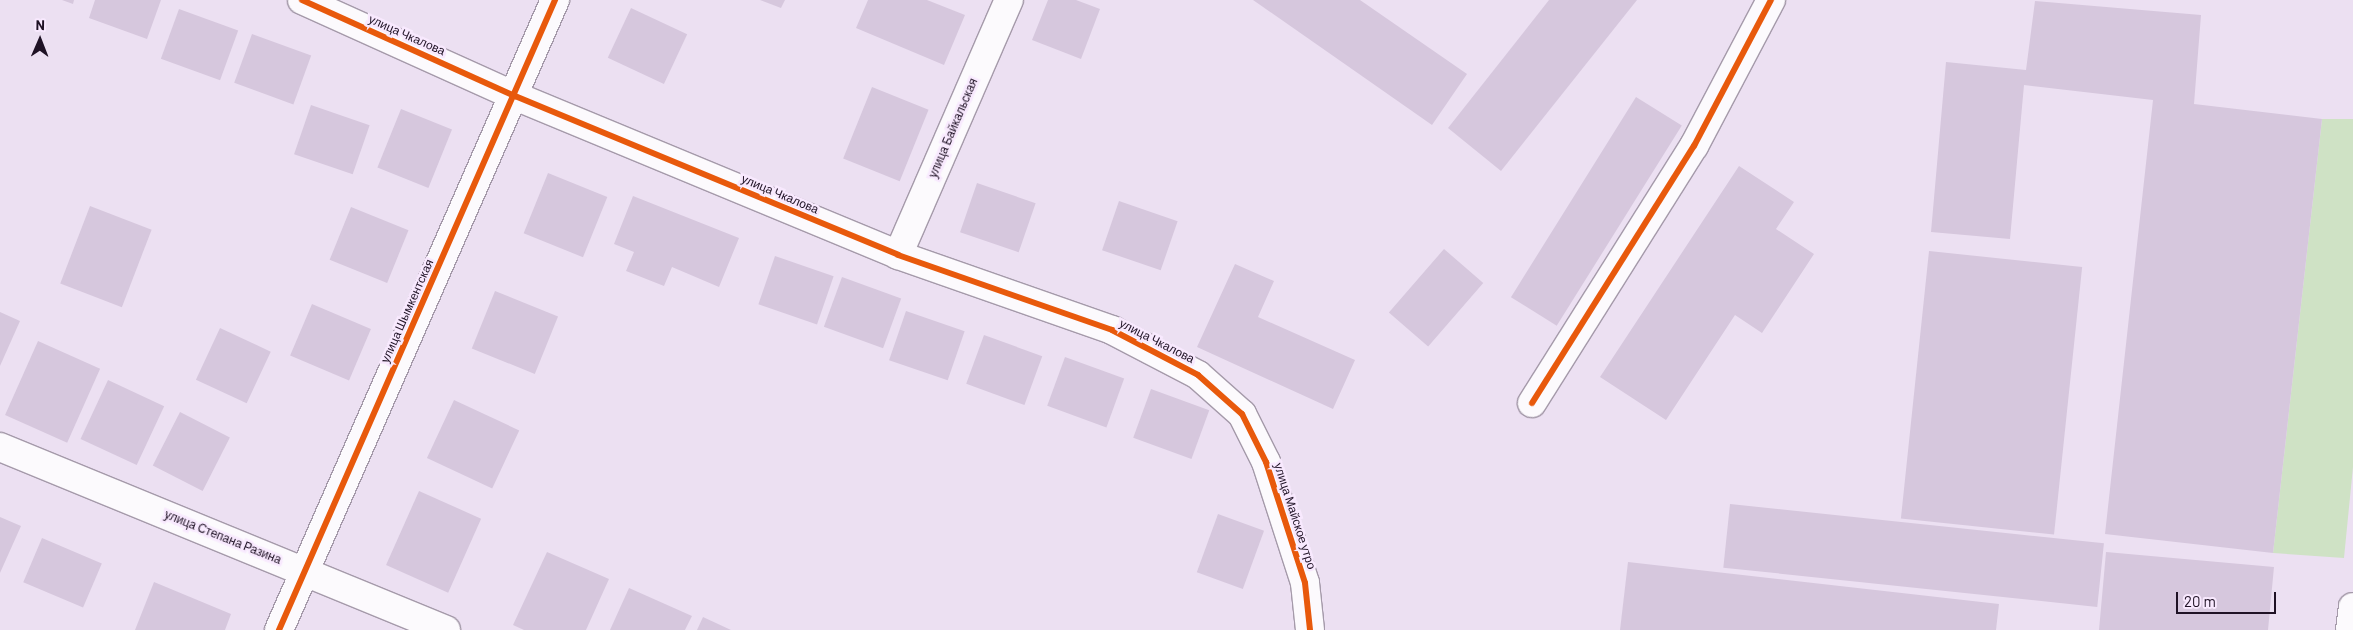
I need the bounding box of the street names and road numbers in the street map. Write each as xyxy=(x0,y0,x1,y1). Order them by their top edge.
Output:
street label: улица Чкалова xyxy=(366,12,448,58)
street label: улица Байкальская xyxy=(926,76,980,180)
street label: улица Чкалова xyxy=(739,171,821,217)
street label: улица Шымкентская xyxy=(378,257,436,365)
street label: улица Чкалова xyxy=(1117,316,1197,366)
street label: улица Майское утро xyxy=(1271,461,1319,571)
street label: улица Степана Разина xyxy=(163,507,283,567)

